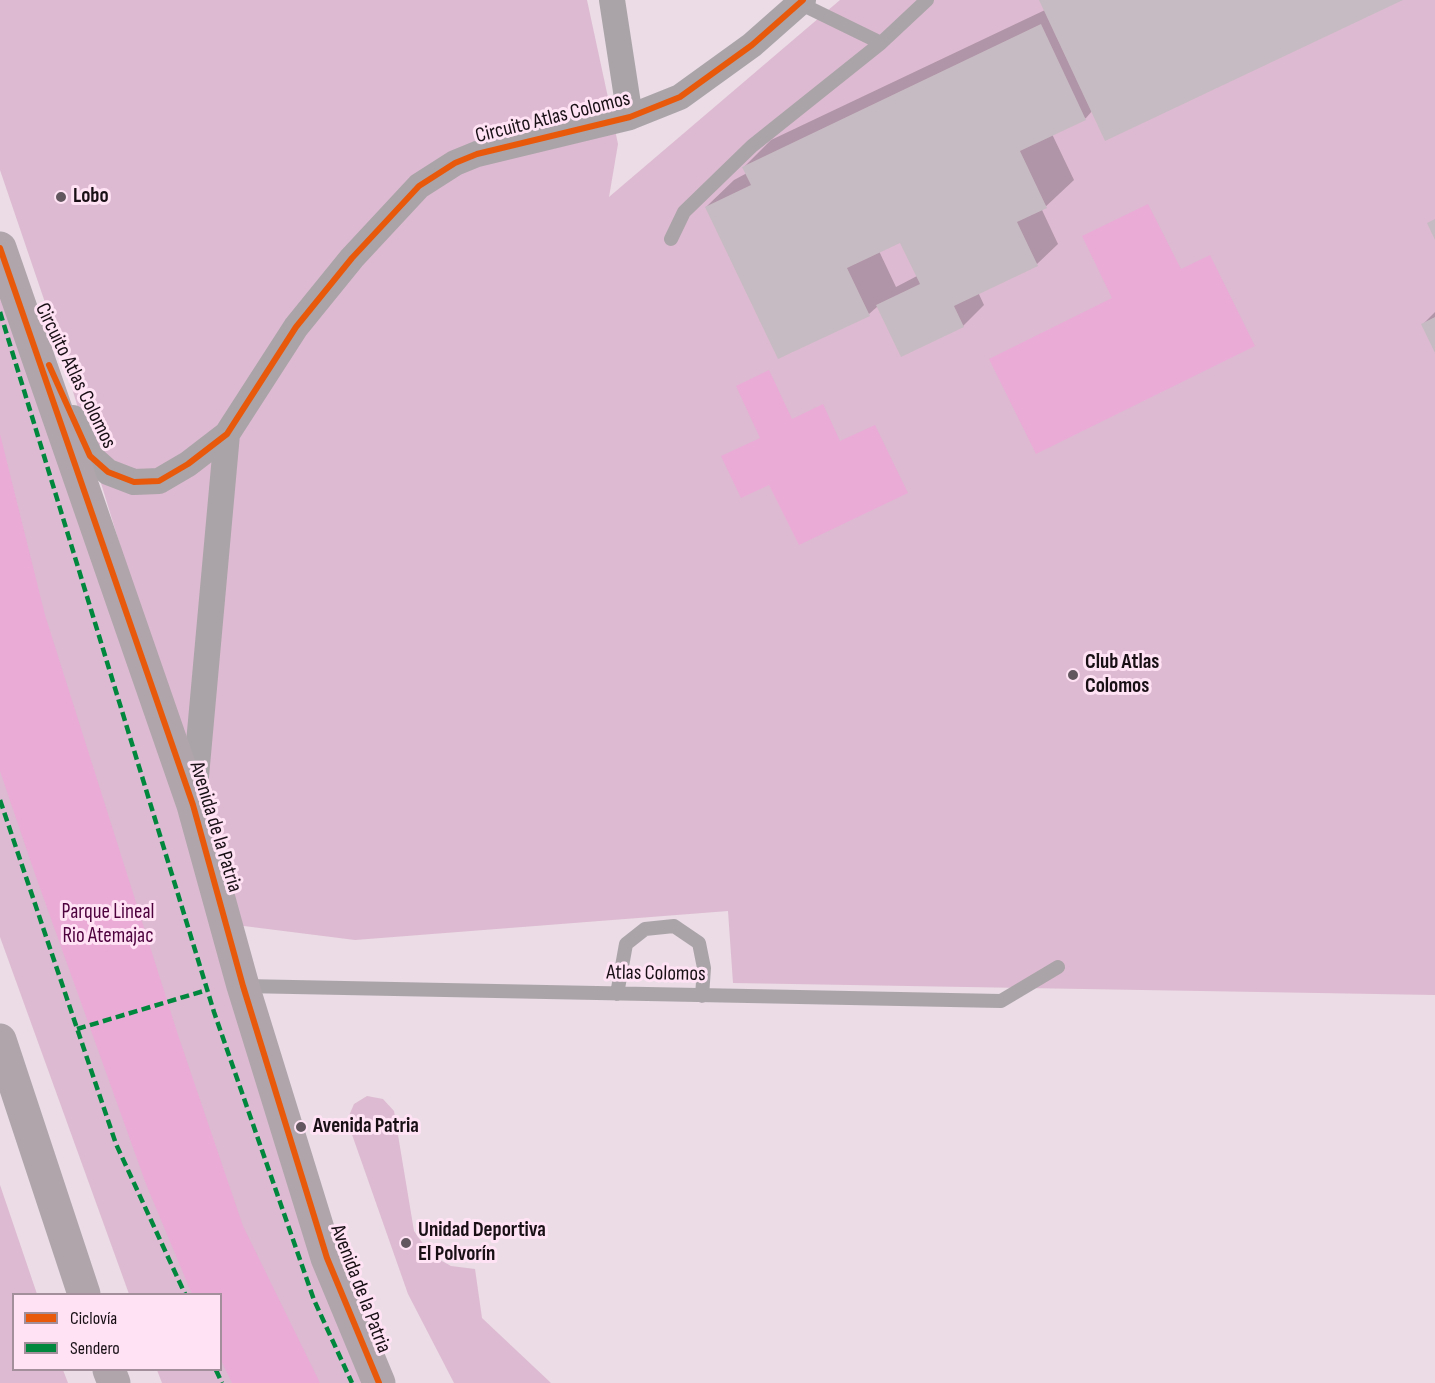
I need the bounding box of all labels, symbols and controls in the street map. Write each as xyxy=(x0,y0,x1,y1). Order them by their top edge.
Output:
street label: Circuito Atlas Colomos xyxy=(473,87,633,149)
place label: Lobo xyxy=(73,184,109,210)
marker: Lobo xyxy=(54,190,68,204)
street label: Circuito Atlas Colomos xyxy=(29,299,121,453)
place label: Club Atlas Colomos xyxy=(1085,650,1159,700)
marker: Club Atlas Colomos xyxy=(1066,668,1080,682)
street label: Avenida de la Patria xyxy=(183,759,247,895)
park label: Parque Lineal Rio Atemajac xyxy=(62,900,154,950)
street label: Atlas Colomos xyxy=(606,961,706,987)
place label: Avenida Patria xyxy=(313,1114,419,1140)
marker: Avenida Patria xyxy=(294,1120,308,1134)
place label: Unidad Deportiva El Polvorín xyxy=(418,1218,546,1268)
street label: Avenida de la Patria xyxy=(324,1221,396,1357)
marker: Unidad Deportiva El Polvorín xyxy=(399,1236,413,1250)
legend xyxy=(12,1293,222,1371)
text: Ciclovía xyxy=(70,1308,117,1329)
text: Sendero xyxy=(70,1338,120,1359)

